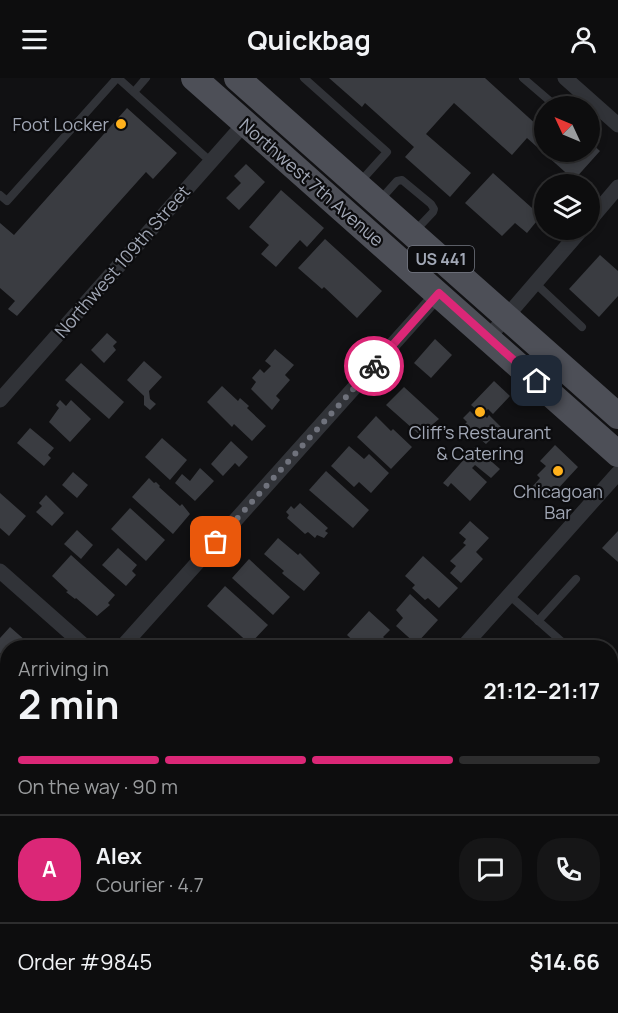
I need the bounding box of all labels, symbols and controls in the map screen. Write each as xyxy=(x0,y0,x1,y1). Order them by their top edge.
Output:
text: Quickbag xyxy=(247,21,371,58)
icon: menu xyxy=(18,23,51,56)
icon: person xyxy=(567,23,600,56)
north arrow xyxy=(534,96,600,162)
map controls xyxy=(534,96,600,240)
place label: Foot Locker xyxy=(13,112,109,136)
street label: Northwest 7th Avenue xyxy=(235,113,389,251)
marker: Foot Locker xyxy=(114,117,128,131)
button: layers xyxy=(534,174,600,240)
street label: Northwest 109th Street xyxy=(49,179,195,343)
road number: US 441 xyxy=(408,246,474,272)
courier xyxy=(344,336,404,396)
icon: bike xyxy=(358,350,391,383)
pin xyxy=(511,355,562,406)
icon: home xyxy=(520,364,553,397)
marker: Cliff's Restaurant & Catering xyxy=(473,405,487,419)
place label: Cliff's Restaurant & Catering xyxy=(409,420,551,465)
marker: Chicagoan Bar xyxy=(551,464,565,478)
place label: Chicagoan Bar xyxy=(513,479,603,524)
pin xyxy=(190,516,241,567)
icon: bag xyxy=(199,525,232,558)
text: Arriving in xyxy=(18,655,109,682)
text: 21:12–21:17 xyxy=(483,676,600,706)
text: 2 min xyxy=(18,677,119,731)
text: On the way · 90 m xyxy=(18,773,178,800)
button: chat xyxy=(459,838,522,901)
button: phone xyxy=(537,838,600,901)
text: Alex xyxy=(96,841,142,871)
text: A xyxy=(42,854,57,884)
text: Courier · 4.7 xyxy=(96,871,204,898)
text: Order #9845 xyxy=(18,947,152,977)
text: $14.66 xyxy=(530,947,600,977)

